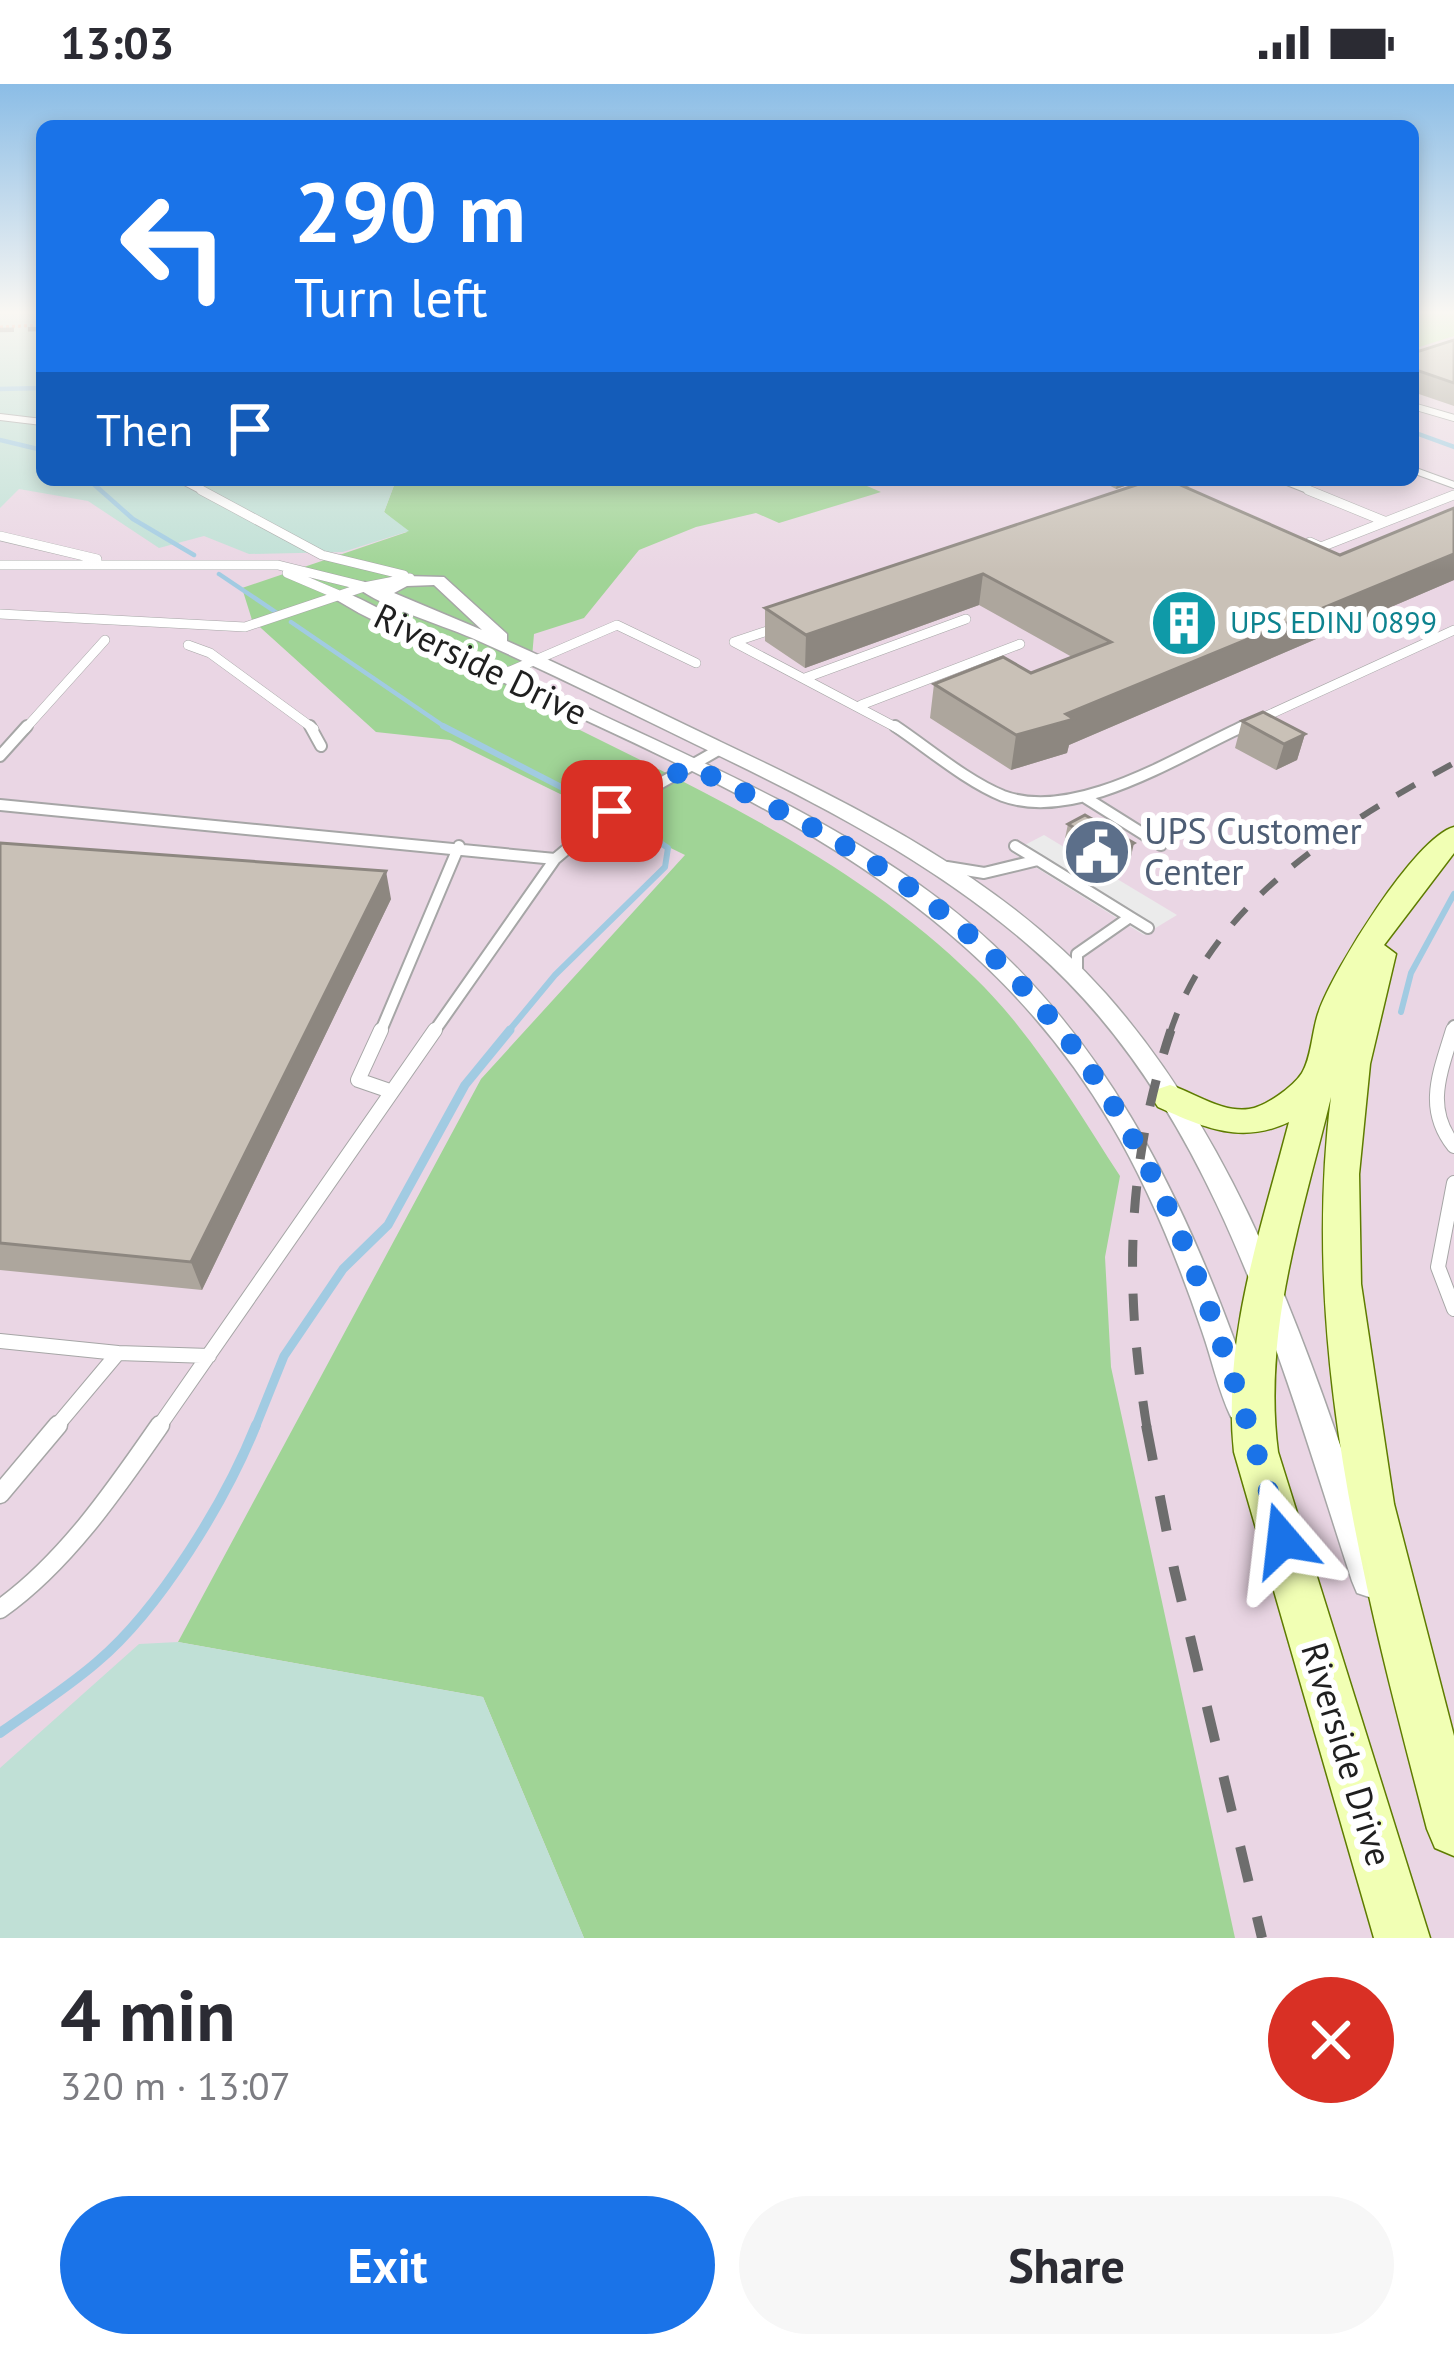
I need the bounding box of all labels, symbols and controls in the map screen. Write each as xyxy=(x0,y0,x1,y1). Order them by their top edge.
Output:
text: 13:03 xyxy=(60,13,174,71)
text: 290 m xyxy=(294,156,526,265)
icon: left xyxy=(96,168,252,324)
text: Turn left xyxy=(294,262,488,332)
icon: arrive xyxy=(217,396,283,462)
text: Then xyxy=(96,400,193,458)
building icon: UPS EDINJ 0899 xyxy=(1149,588,1219,658)
street label: Riverside Drive xyxy=(367,592,595,735)
place label: UPS EDINJ 0899 xyxy=(1230,602,1437,641)
pin xyxy=(561,760,663,862)
icon: arrive xyxy=(579,778,645,844)
place label: UPS Customer Center xyxy=(1144,807,1362,895)
public building icon: UPS Customer Center xyxy=(1062,817,1132,887)
position arrow xyxy=(1220,1477,1346,1603)
street label: Riverside Drive xyxy=(1291,1636,1404,1871)
text: 4 min xyxy=(60,1968,236,2061)
button: close xyxy=(1268,1977,1394,2103)
text: 320 m · 13:07 xyxy=(60,2060,291,2111)
button: Exit xyxy=(60,2196,715,2334)
button: Share xyxy=(739,2196,1394,2334)

